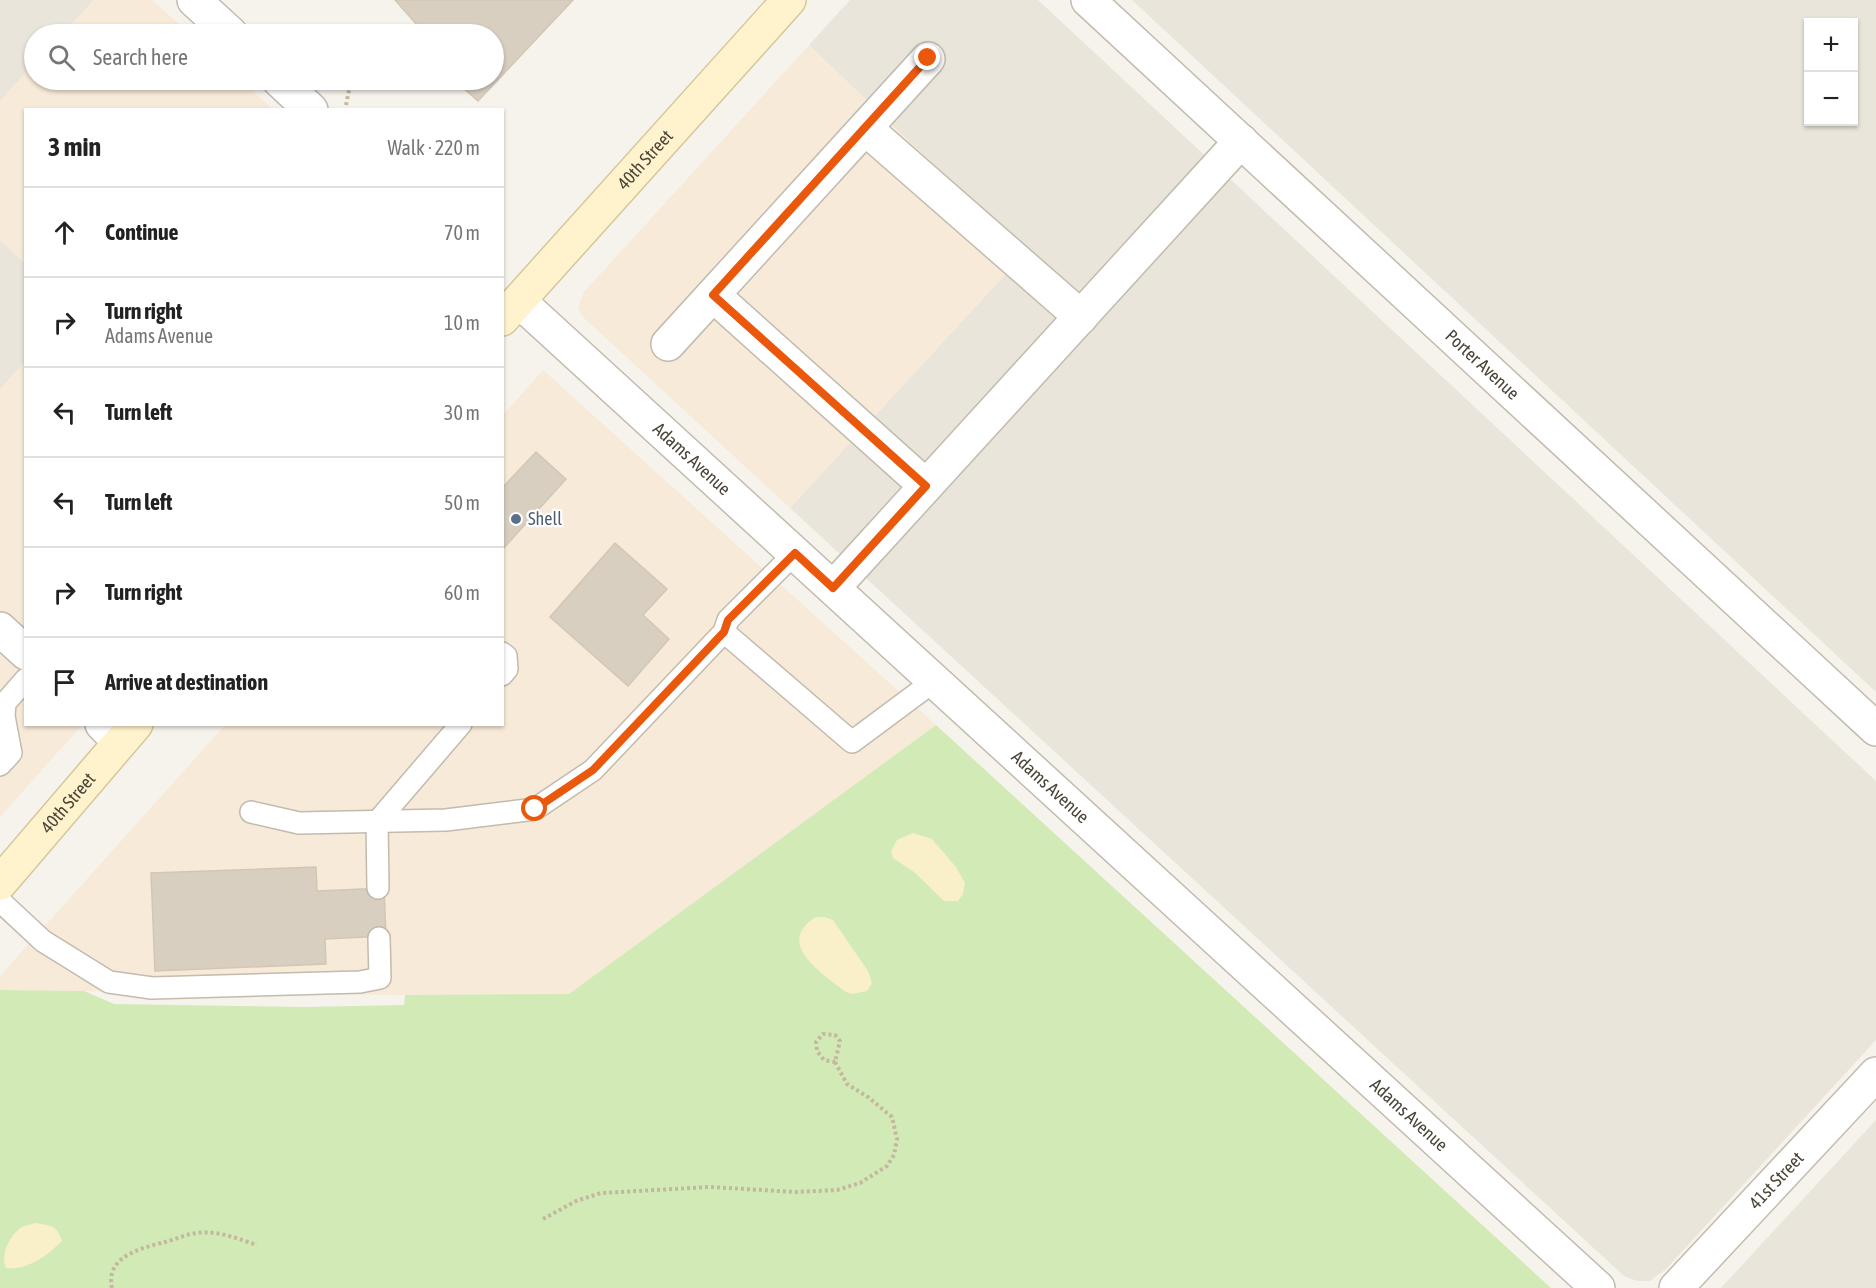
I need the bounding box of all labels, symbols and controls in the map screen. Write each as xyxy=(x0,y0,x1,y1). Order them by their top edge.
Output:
map controls xyxy=(1804,18,1858,126)
button: + xyxy=(1804,18,1858,72)
search box xyxy=(24,24,504,90)
icon: search xyxy=(45,41,78,74)
text: Search here xyxy=(93,44,188,70)
route end xyxy=(914,44,940,70)
button: − xyxy=(1804,72,1858,126)
street label: 40th Street xyxy=(613,125,677,194)
text: 3 min xyxy=(48,132,101,162)
text: Walk · 220 m xyxy=(388,136,480,159)
icon: ahead xyxy=(48,216,81,249)
text: Continue xyxy=(105,219,179,245)
text: 70 m xyxy=(444,221,480,244)
text: Turn right xyxy=(105,298,182,324)
icon: right xyxy=(48,306,81,339)
text: 10 m xyxy=(444,311,480,334)
text: Adams Avenue xyxy=(105,324,213,347)
street label: Porter Avenue xyxy=(1441,325,1524,404)
icon: left xyxy=(48,396,81,429)
text: Turn left xyxy=(105,399,172,425)
text: 30 m xyxy=(444,401,480,424)
street label: Adams Avenue xyxy=(649,418,735,499)
icon: left xyxy=(48,486,81,519)
text: Turn left xyxy=(105,489,172,515)
text: 50 m xyxy=(444,491,480,514)
place label: Shell xyxy=(528,508,562,529)
marker: Shell xyxy=(509,512,523,526)
icon: right xyxy=(48,576,81,609)
text: Turn right xyxy=(105,579,182,605)
text: 60 m xyxy=(444,581,480,604)
icon: arrive xyxy=(48,666,81,699)
text: Arrive at destination xyxy=(105,669,268,695)
street label: Adams Avenue xyxy=(1008,746,1094,827)
street label: 40th Street xyxy=(36,768,100,837)
route start xyxy=(521,795,547,821)
street label: Adams Avenue xyxy=(1366,1074,1452,1155)
street label: 41st Street xyxy=(1744,1147,1808,1213)

